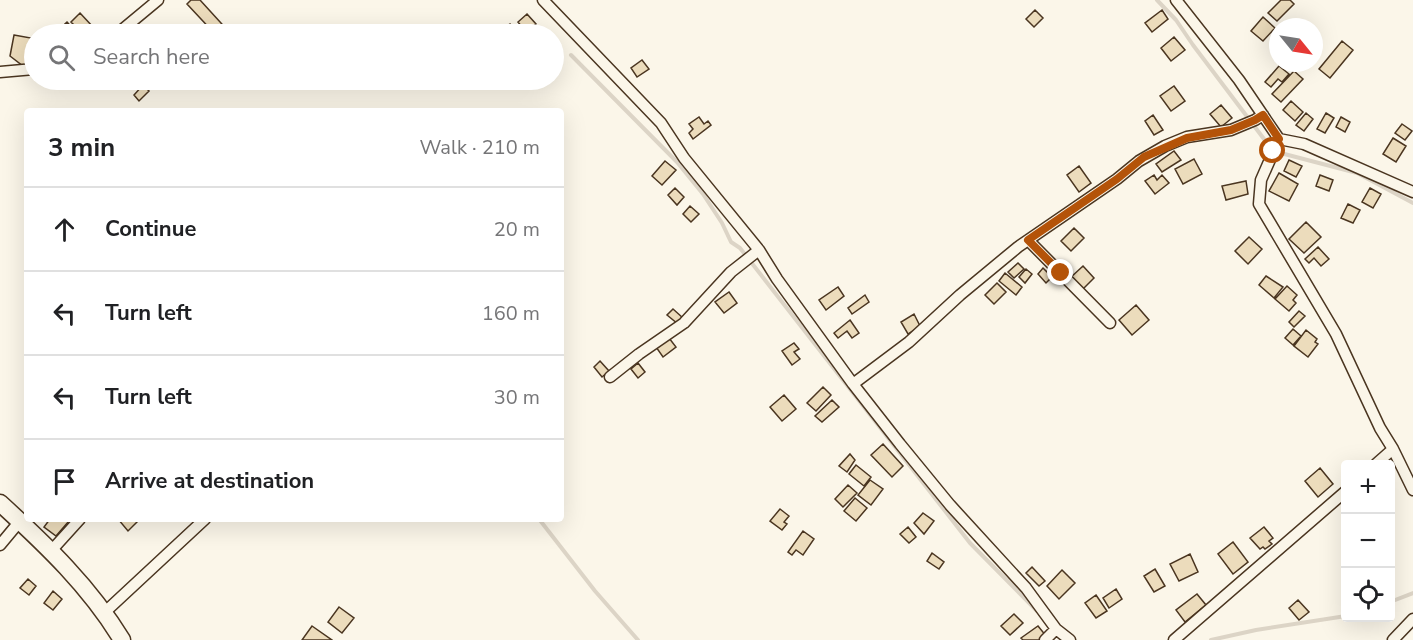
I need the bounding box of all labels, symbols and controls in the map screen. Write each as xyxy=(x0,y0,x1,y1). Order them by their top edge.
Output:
north arrow xyxy=(1269,18,1323,72)
search box xyxy=(24,24,564,90)
icon: search xyxy=(45,41,78,74)
text: Search here xyxy=(93,42,210,72)
text: 3 min xyxy=(48,130,115,165)
text: Walk · 210 m xyxy=(420,134,540,161)
route start xyxy=(1259,137,1285,163)
icon: ahead xyxy=(48,213,81,246)
text: Continue xyxy=(105,214,196,244)
text: 20 m xyxy=(494,216,540,243)
route end xyxy=(1047,259,1073,285)
icon: left xyxy=(48,297,81,330)
text: Turn left xyxy=(105,298,192,328)
text: 160 m xyxy=(482,300,540,327)
icon: left xyxy=(48,381,81,414)
text: Turn left xyxy=(105,382,192,412)
text: 30 m xyxy=(494,384,540,411)
map controls xyxy=(1341,460,1395,622)
button: + xyxy=(1341,460,1395,514)
icon: arrive xyxy=(48,465,81,498)
text: Arrive at destination xyxy=(105,466,314,496)
button: − xyxy=(1341,514,1395,568)
button: locate xyxy=(1341,568,1395,622)

